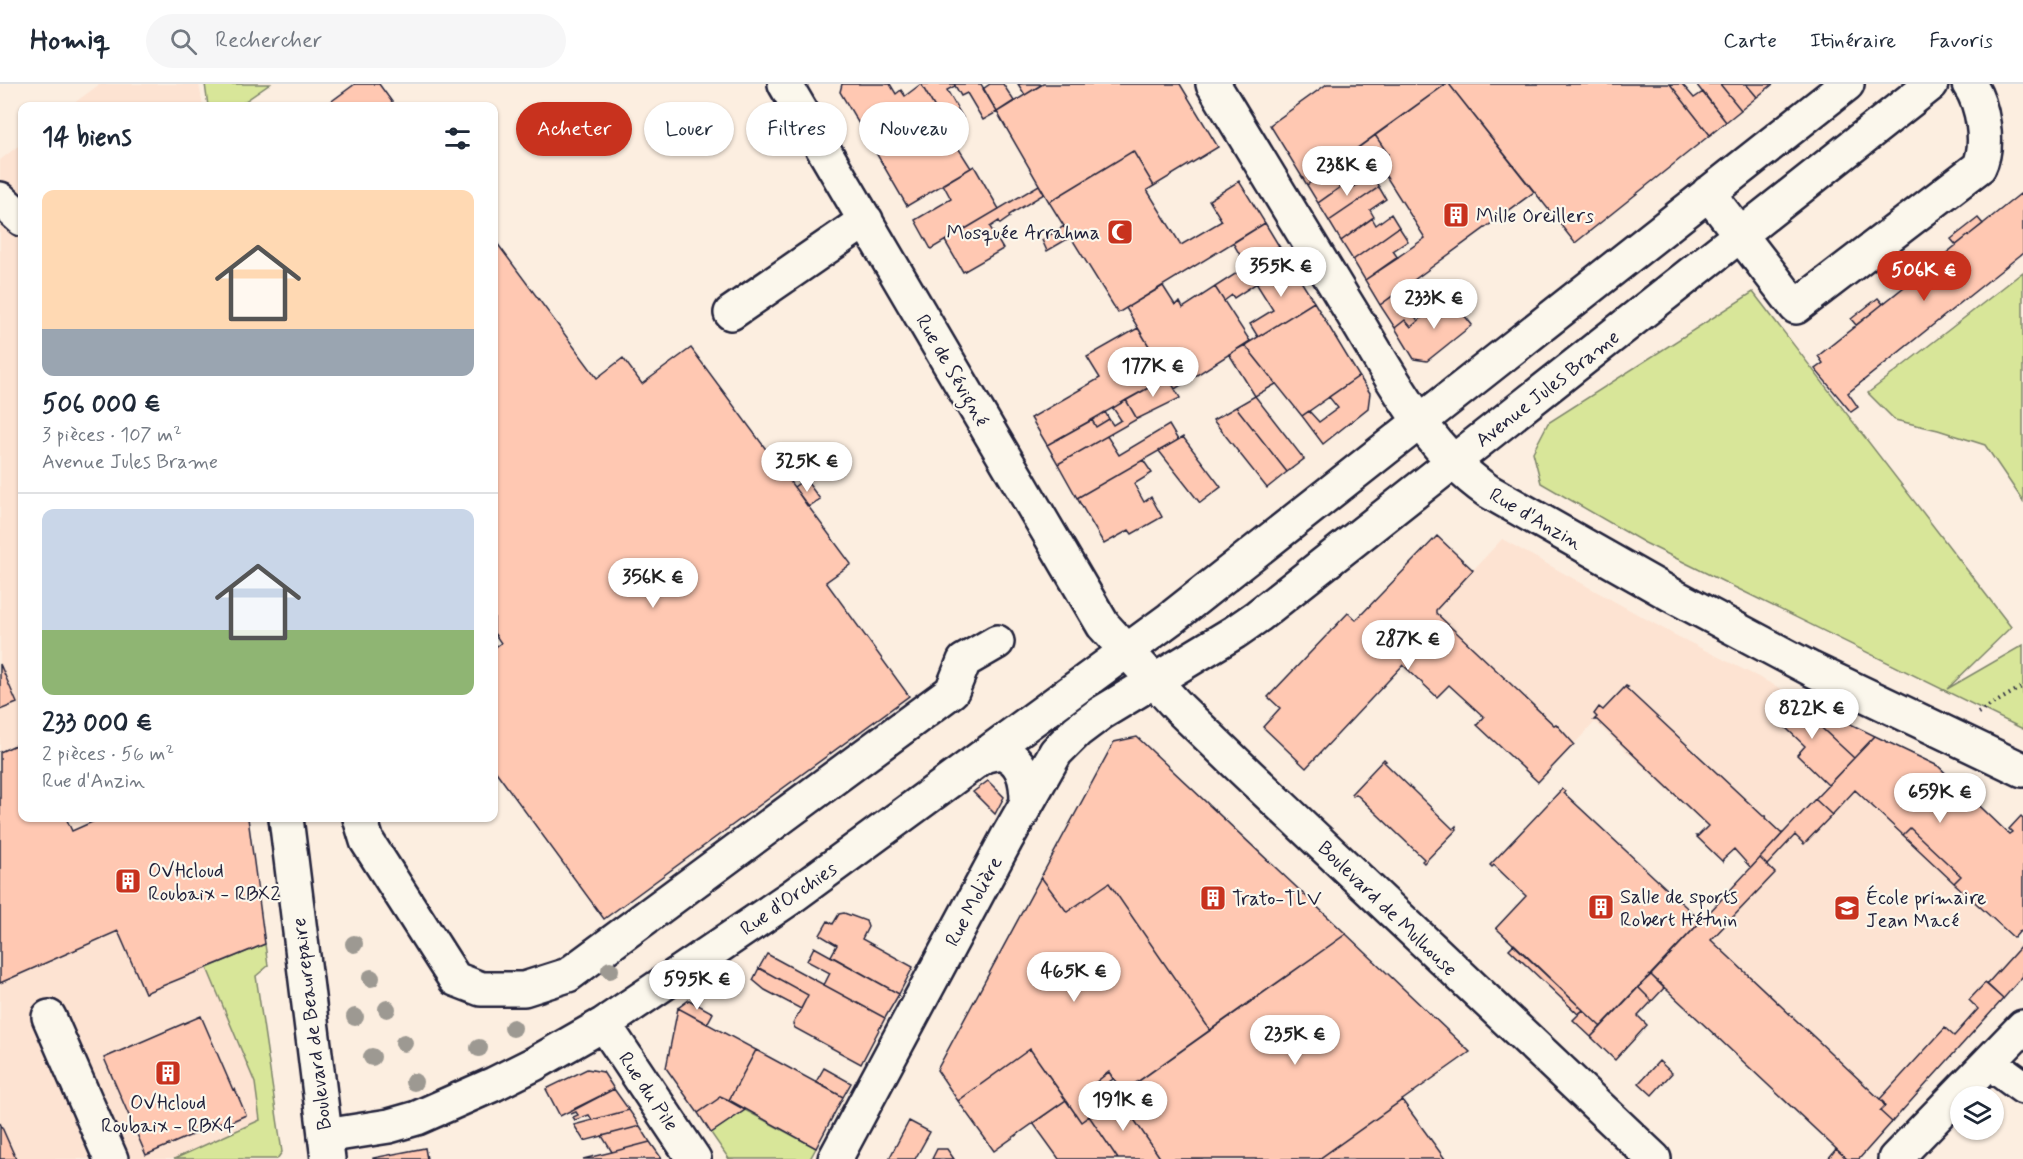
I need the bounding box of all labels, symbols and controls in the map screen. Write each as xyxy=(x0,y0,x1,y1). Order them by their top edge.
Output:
search box xyxy=(146,14,566,68)
text: Homiq xyxy=(30,23,110,60)
icon: search xyxy=(167,25,200,58)
text: Rechercher xyxy=(215,27,322,55)
text: Carte xyxy=(1723,27,1777,55)
text: Itinéraire xyxy=(1810,27,1896,55)
text: Favoris xyxy=(1929,27,1993,55)
chip: Acheter xyxy=(516,102,632,156)
chip: Louer xyxy=(644,102,734,156)
chip: Filtres xyxy=(746,102,847,156)
chip: Nouveau xyxy=(859,102,969,156)
text: 14 biens xyxy=(42,121,132,155)
icon: filters xyxy=(441,122,474,155)
pin: 238K € xyxy=(1298,146,1396,197)
text: 238K € xyxy=(1316,152,1378,179)
building icon: Mille Oreillers xyxy=(1441,200,1471,230)
place label: Mille Oreillers xyxy=(1476,203,1594,230)
mosque icon: Mosquée Arrahma xyxy=(1105,217,1135,247)
place label: Mosquée Arrahma xyxy=(947,220,1100,247)
icon: home xyxy=(204,229,312,337)
pin: 355K € xyxy=(1232,247,1330,298)
pin: 506K € xyxy=(1875,251,1973,302)
text: 355K € xyxy=(1249,253,1313,280)
text: 506K € xyxy=(1891,257,1957,284)
pin: 233K € xyxy=(1385,279,1483,330)
text: 233K € xyxy=(1404,285,1464,312)
street label: Rue de Sévigné xyxy=(907,310,995,433)
street label: Avenue Jules Brame xyxy=(1470,324,1626,454)
pin: 177K € xyxy=(1104,347,1202,398)
text: 177K € xyxy=(1122,353,1184,380)
text: 506 000 € xyxy=(42,388,161,422)
text: 3 pièces · 107 m² xyxy=(42,422,182,449)
pin: 325K € xyxy=(758,442,856,493)
text: 325K € xyxy=(775,448,839,475)
text: Avenue Jules Brame xyxy=(42,449,218,476)
street label: Rue d'Anzin xyxy=(1484,482,1587,557)
icon: home xyxy=(204,548,312,656)
pin: 356K € xyxy=(604,558,702,609)
text: 356K € xyxy=(622,564,684,591)
pin: 287K € xyxy=(1359,620,1457,671)
text: 287K € xyxy=(1376,626,1440,653)
pin: 822K € xyxy=(1763,689,1861,740)
text: 822K € xyxy=(1779,695,1845,722)
text: 233 000 € xyxy=(42,707,153,741)
text: 2 pièces · 56 m² xyxy=(42,741,174,768)
text: Rue d'Anzin xyxy=(42,768,145,795)
pin: 659K € xyxy=(1891,773,1989,824)
text: 659K € xyxy=(1908,779,1972,806)
street label: Boulevard de Mulhouse xyxy=(1311,835,1463,983)
street label: Rue Molière xyxy=(939,852,1009,952)
street label: Rue d'Orchies xyxy=(735,856,843,943)
place label: OVHcloud Roubaix - RBX2 xyxy=(148,858,280,908)
building icon: OVHcloud Roubaix - RBX2 xyxy=(113,866,143,896)
building icon: Trato-TLV xyxy=(1198,883,1228,913)
place label: Salle de sports Robert Hétuin xyxy=(1620,884,1738,934)
place label: École primaire Jean Macé xyxy=(1866,885,1986,935)
place label: Trato-TLV xyxy=(1232,886,1322,913)
building icon: Salle de sports Robert Hétuin xyxy=(1586,892,1616,922)
school or university icon: École primaire Jean Macé xyxy=(1832,893,1862,923)
street label: Boulevard de Beaurepaire xyxy=(286,916,339,1132)
pin: 465K € xyxy=(1025,952,1123,1003)
text: 465K € xyxy=(1041,958,1107,985)
pin: 595K € xyxy=(648,960,746,1011)
text: 595K € xyxy=(663,966,731,993)
pin: 235K € xyxy=(1246,1015,1344,1066)
text: 235K € xyxy=(1264,1021,1326,1048)
street label: Rue du Pile xyxy=(611,1047,684,1137)
building icon: OVHcloud Roubaix - RBX4 xyxy=(153,1058,183,1088)
pin: 191K € xyxy=(1074,1081,1172,1132)
map controls xyxy=(1950,1086,2004,1140)
button: layers xyxy=(1950,1086,2004,1140)
text: 191K € xyxy=(1092,1087,1154,1114)
place label: OVHcloud Roubaix - RBX4 xyxy=(101,1090,235,1140)

